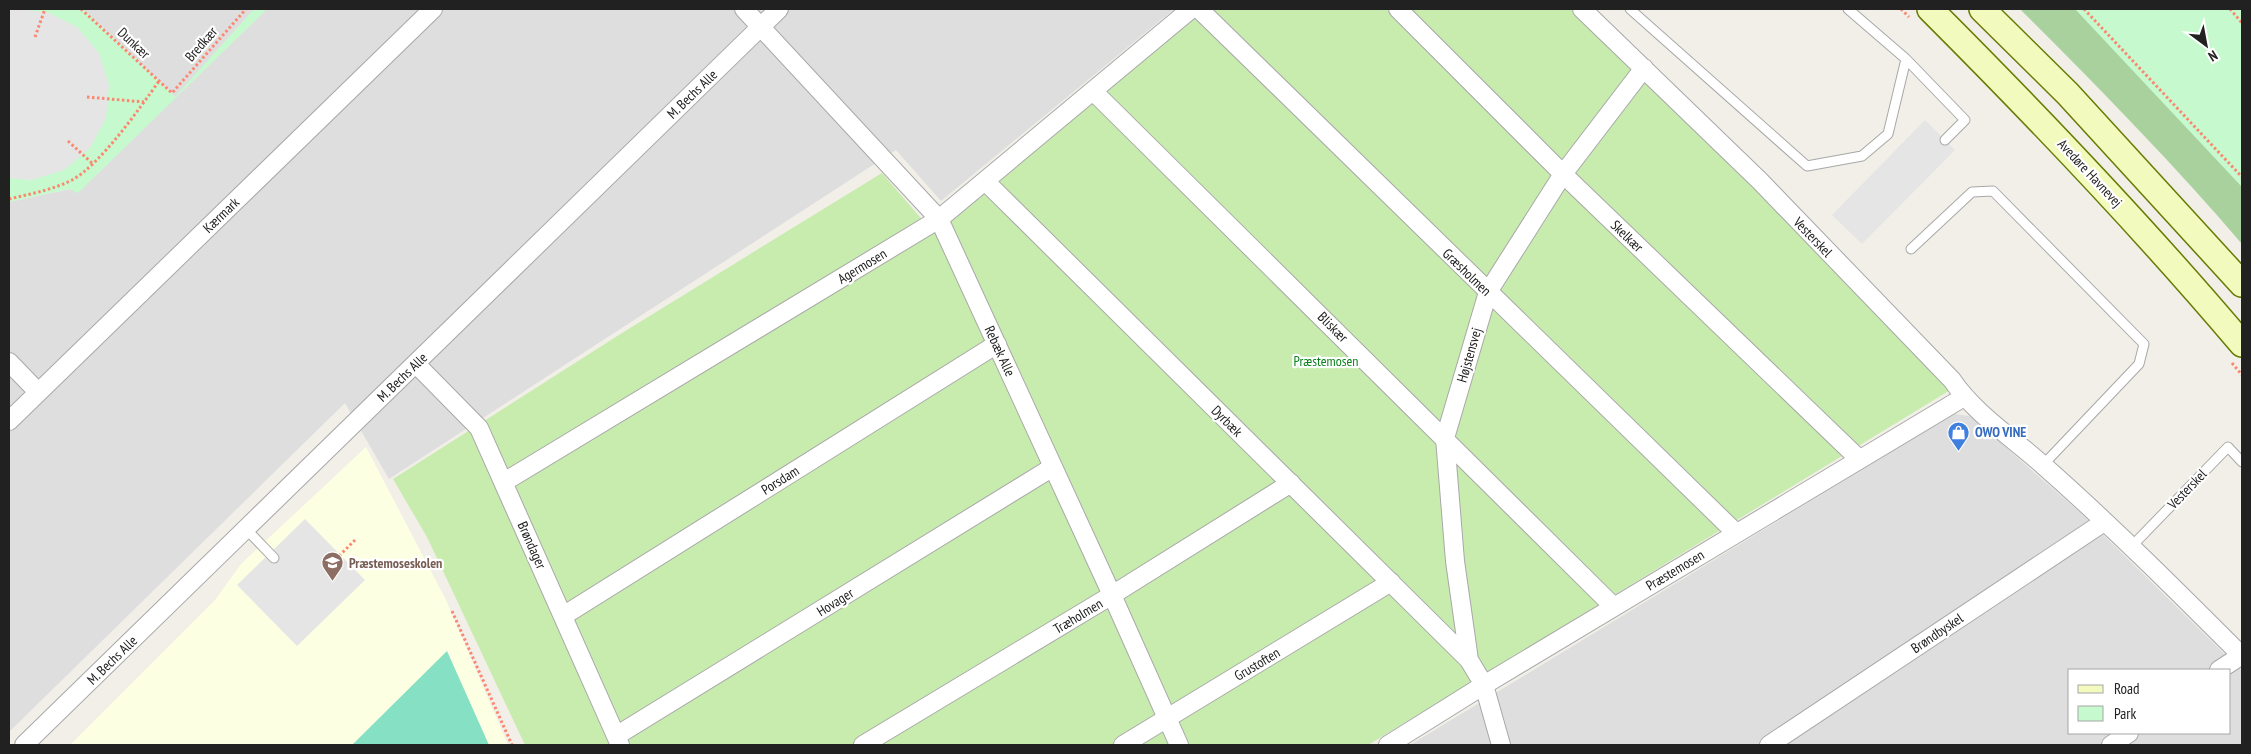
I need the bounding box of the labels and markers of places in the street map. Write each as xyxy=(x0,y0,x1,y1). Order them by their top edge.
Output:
shop icon: OWO VINE xyxy=(1947,420,1971,451)
place label: OWO VINE xyxy=(1975,423,2026,441)
school or university icon: Præstemoseskolen xyxy=(321,551,345,582)
place label: Præstemoseskolen xyxy=(349,554,442,572)

